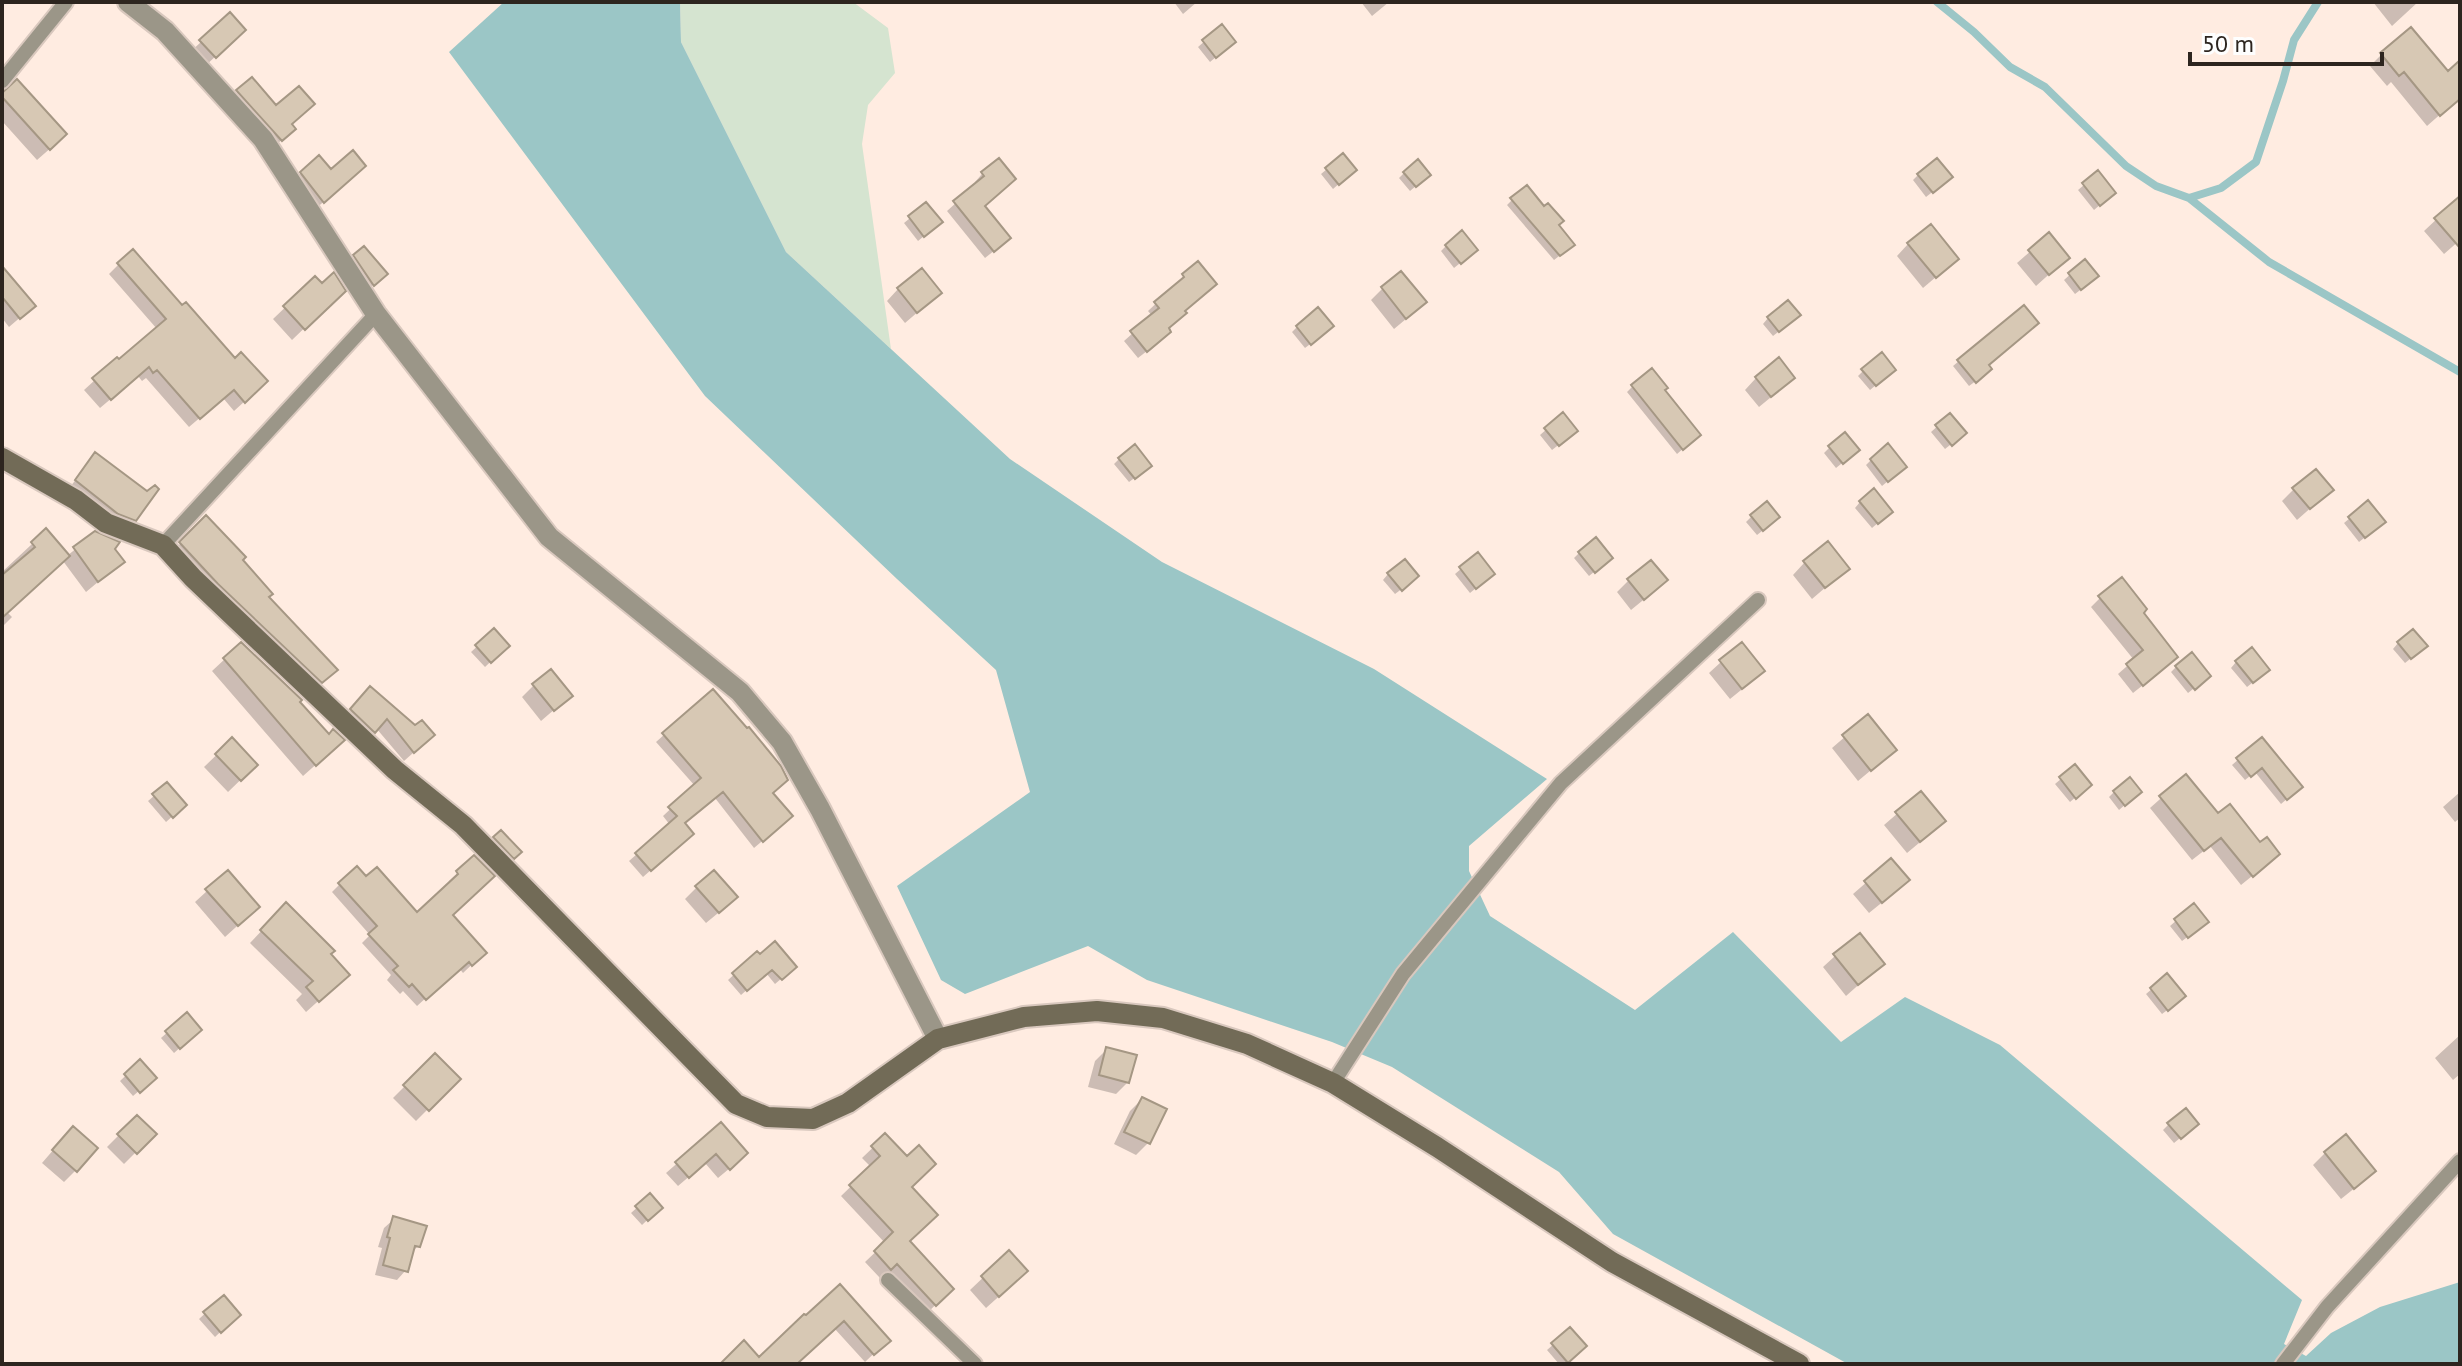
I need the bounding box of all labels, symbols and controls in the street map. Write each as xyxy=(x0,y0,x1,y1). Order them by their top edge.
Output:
scale bar xyxy=(2190,16,2382,66)
text: 50 m xyxy=(2202,28,2254,59)

